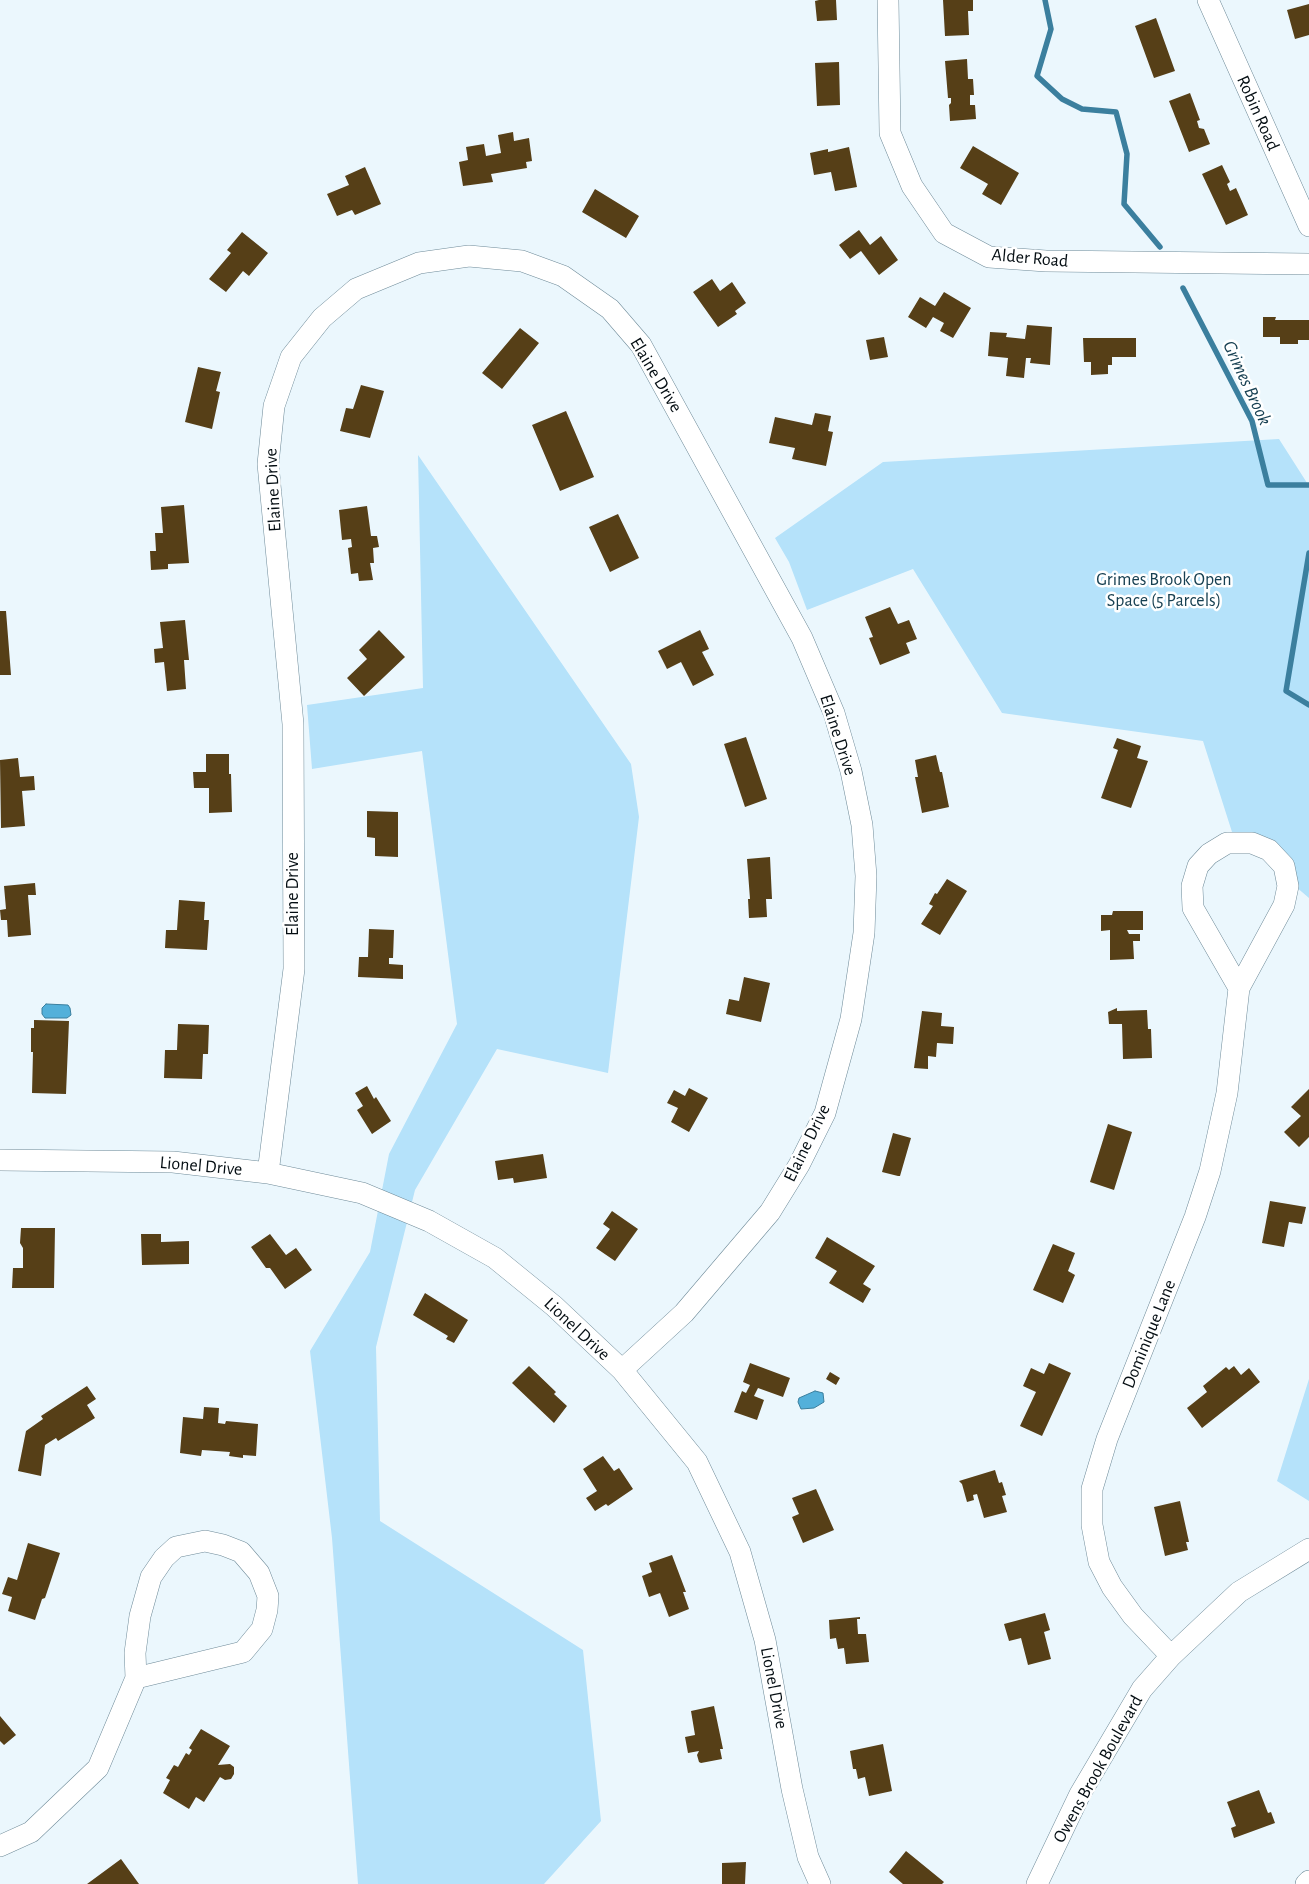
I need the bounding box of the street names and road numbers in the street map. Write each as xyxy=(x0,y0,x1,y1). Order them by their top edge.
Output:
street label: Robin Road xyxy=(1232,72,1284,154)
street label: Alder Road xyxy=(991,244,1069,272)
street label: Elaine Drive xyxy=(625,334,687,416)
street label: Elaine Drive xyxy=(260,448,286,532)
street label: Elaine Drive xyxy=(815,692,861,778)
street label: Elaine Drive xyxy=(282,852,304,936)
street label: Elaine Drive xyxy=(779,1101,835,1185)
street label: Lionel Drive xyxy=(159,1152,243,1180)
street label: Dominique Lane xyxy=(1117,1276,1181,1392)
street label: Lionel Drive xyxy=(539,1293,615,1365)
street label: Lionel Drive xyxy=(755,1645,793,1731)
street label: Owens Brook Boulevard xyxy=(1048,1691,1148,1847)

